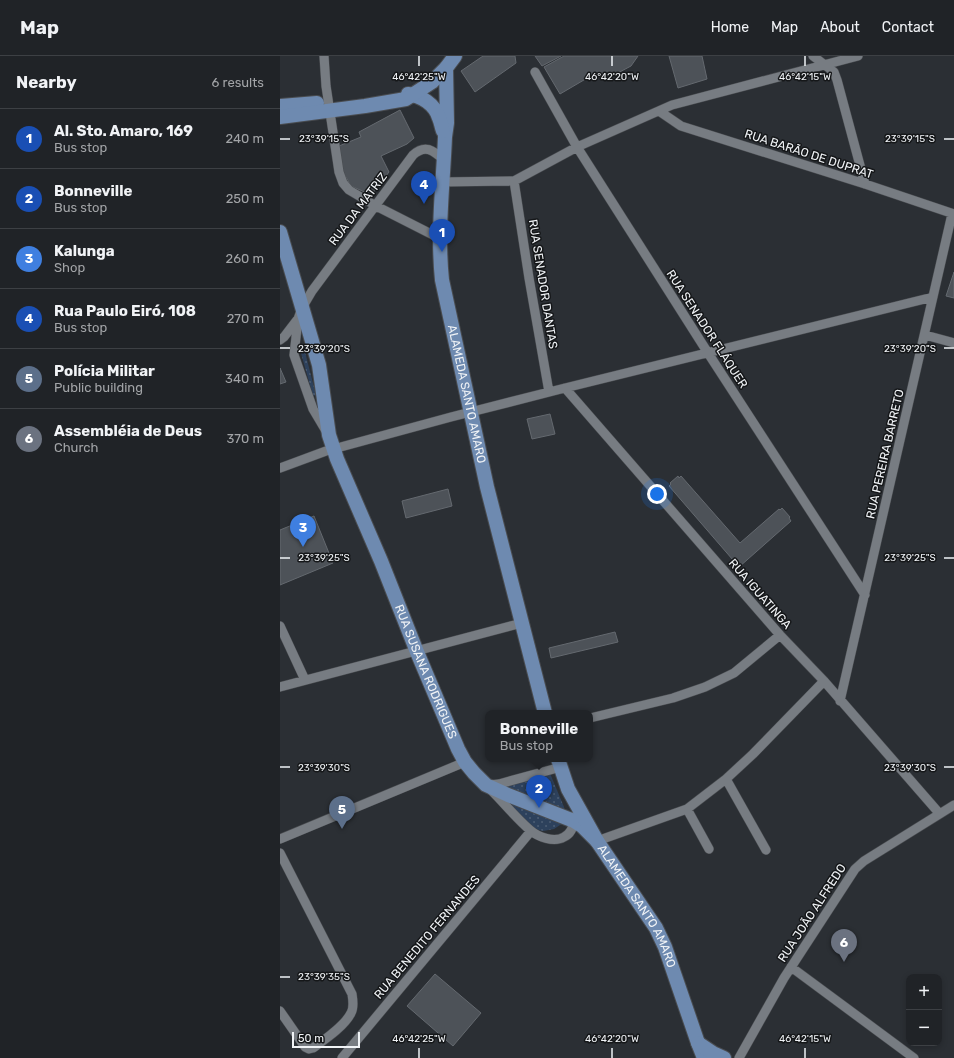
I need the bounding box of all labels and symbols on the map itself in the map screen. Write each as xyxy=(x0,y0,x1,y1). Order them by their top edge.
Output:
text: 46°42'25"W xyxy=(392,71,446,83)
text: 46°42'20"W xyxy=(585,71,639,83)
text: 46°42'15"W xyxy=(779,71,831,83)
street label: RUA BARÃO DE DUPRAT xyxy=(743,127,875,181)
text: 23°39'15"S xyxy=(299,133,349,145)
text: 23°39'15"S xyxy=(885,133,935,145)
street label: RUA DA MATRIZ xyxy=(326,170,390,248)
pin: 4 xyxy=(411,171,437,204)
street label: RUA SENADOR DANTAS xyxy=(526,218,560,350)
pin: 1 xyxy=(429,219,455,252)
street label: RUA SENADOR FLÁQUER xyxy=(663,267,751,391)
street label: ALAMEDA SANTO AMARO xyxy=(445,323,489,465)
text: 23°39'20"S xyxy=(298,343,350,355)
text: 23°39'20"S xyxy=(884,343,936,355)
street label: RUA PEREIRA BARRETO xyxy=(863,388,907,520)
your location xyxy=(647,484,667,504)
pin: 3 xyxy=(290,514,316,547)
text: 23°39'25"S xyxy=(298,552,350,564)
text: 23°39'25"S xyxy=(884,552,936,564)
street label: RUA IGUATINGA xyxy=(726,556,794,632)
street label: RUA SUSANA RODRIGUES xyxy=(392,602,460,741)
text: 23°39'30"S xyxy=(298,762,350,774)
text: 23°39'30"S xyxy=(884,762,936,774)
pin: 2 xyxy=(526,775,552,808)
pin: 5 xyxy=(329,796,355,829)
street label: ALAMEDA SANTO AMARO xyxy=(595,842,679,969)
street label: RUA JOÃO ALFREDO xyxy=(775,861,849,965)
street label: RUA BENEDITO FERNANDES xyxy=(371,872,483,1002)
pin: 6 xyxy=(831,929,857,962)
text: 23°39'35"S xyxy=(298,971,350,983)
scale bar xyxy=(292,1030,360,1049)
text: 46°42'25"W xyxy=(392,1033,446,1045)
text: 46°42'20"W xyxy=(585,1033,639,1045)
text: 46°42'15"W xyxy=(779,1033,831,1045)

